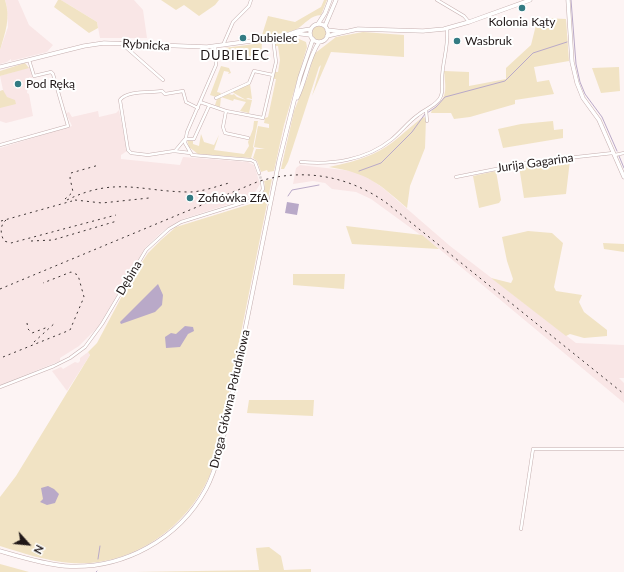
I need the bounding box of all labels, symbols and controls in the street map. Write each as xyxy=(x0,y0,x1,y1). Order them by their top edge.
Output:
marker: Kolonia Kąty xyxy=(517,3,527,13)
place label: Kolonia Kąty xyxy=(489,15,555,29)
place label: Dubielec xyxy=(251,31,298,45)
marker: Dubielec xyxy=(238,33,248,43)
place label: Wasbruk xyxy=(465,34,512,48)
street label: Rybnicka xyxy=(122,36,170,54)
marker: Wasbruk xyxy=(452,36,462,46)
district label: DUBIELEC xyxy=(200,48,270,64)
place label: Pod Ręką xyxy=(26,77,75,91)
marker: Pod Ręką xyxy=(13,79,23,89)
street label: Jurija Gagarina xyxy=(496,150,574,176)
place label: Zofiówka ZfA xyxy=(198,191,268,205)
marker: Zofiówka ZfA xyxy=(185,193,195,203)
street label: Dębina xyxy=(113,258,145,298)
street label: Droga Główna Południowa xyxy=(207,328,253,470)
north arrow xyxy=(8,524,48,564)
text: N xyxy=(31,543,47,556)

